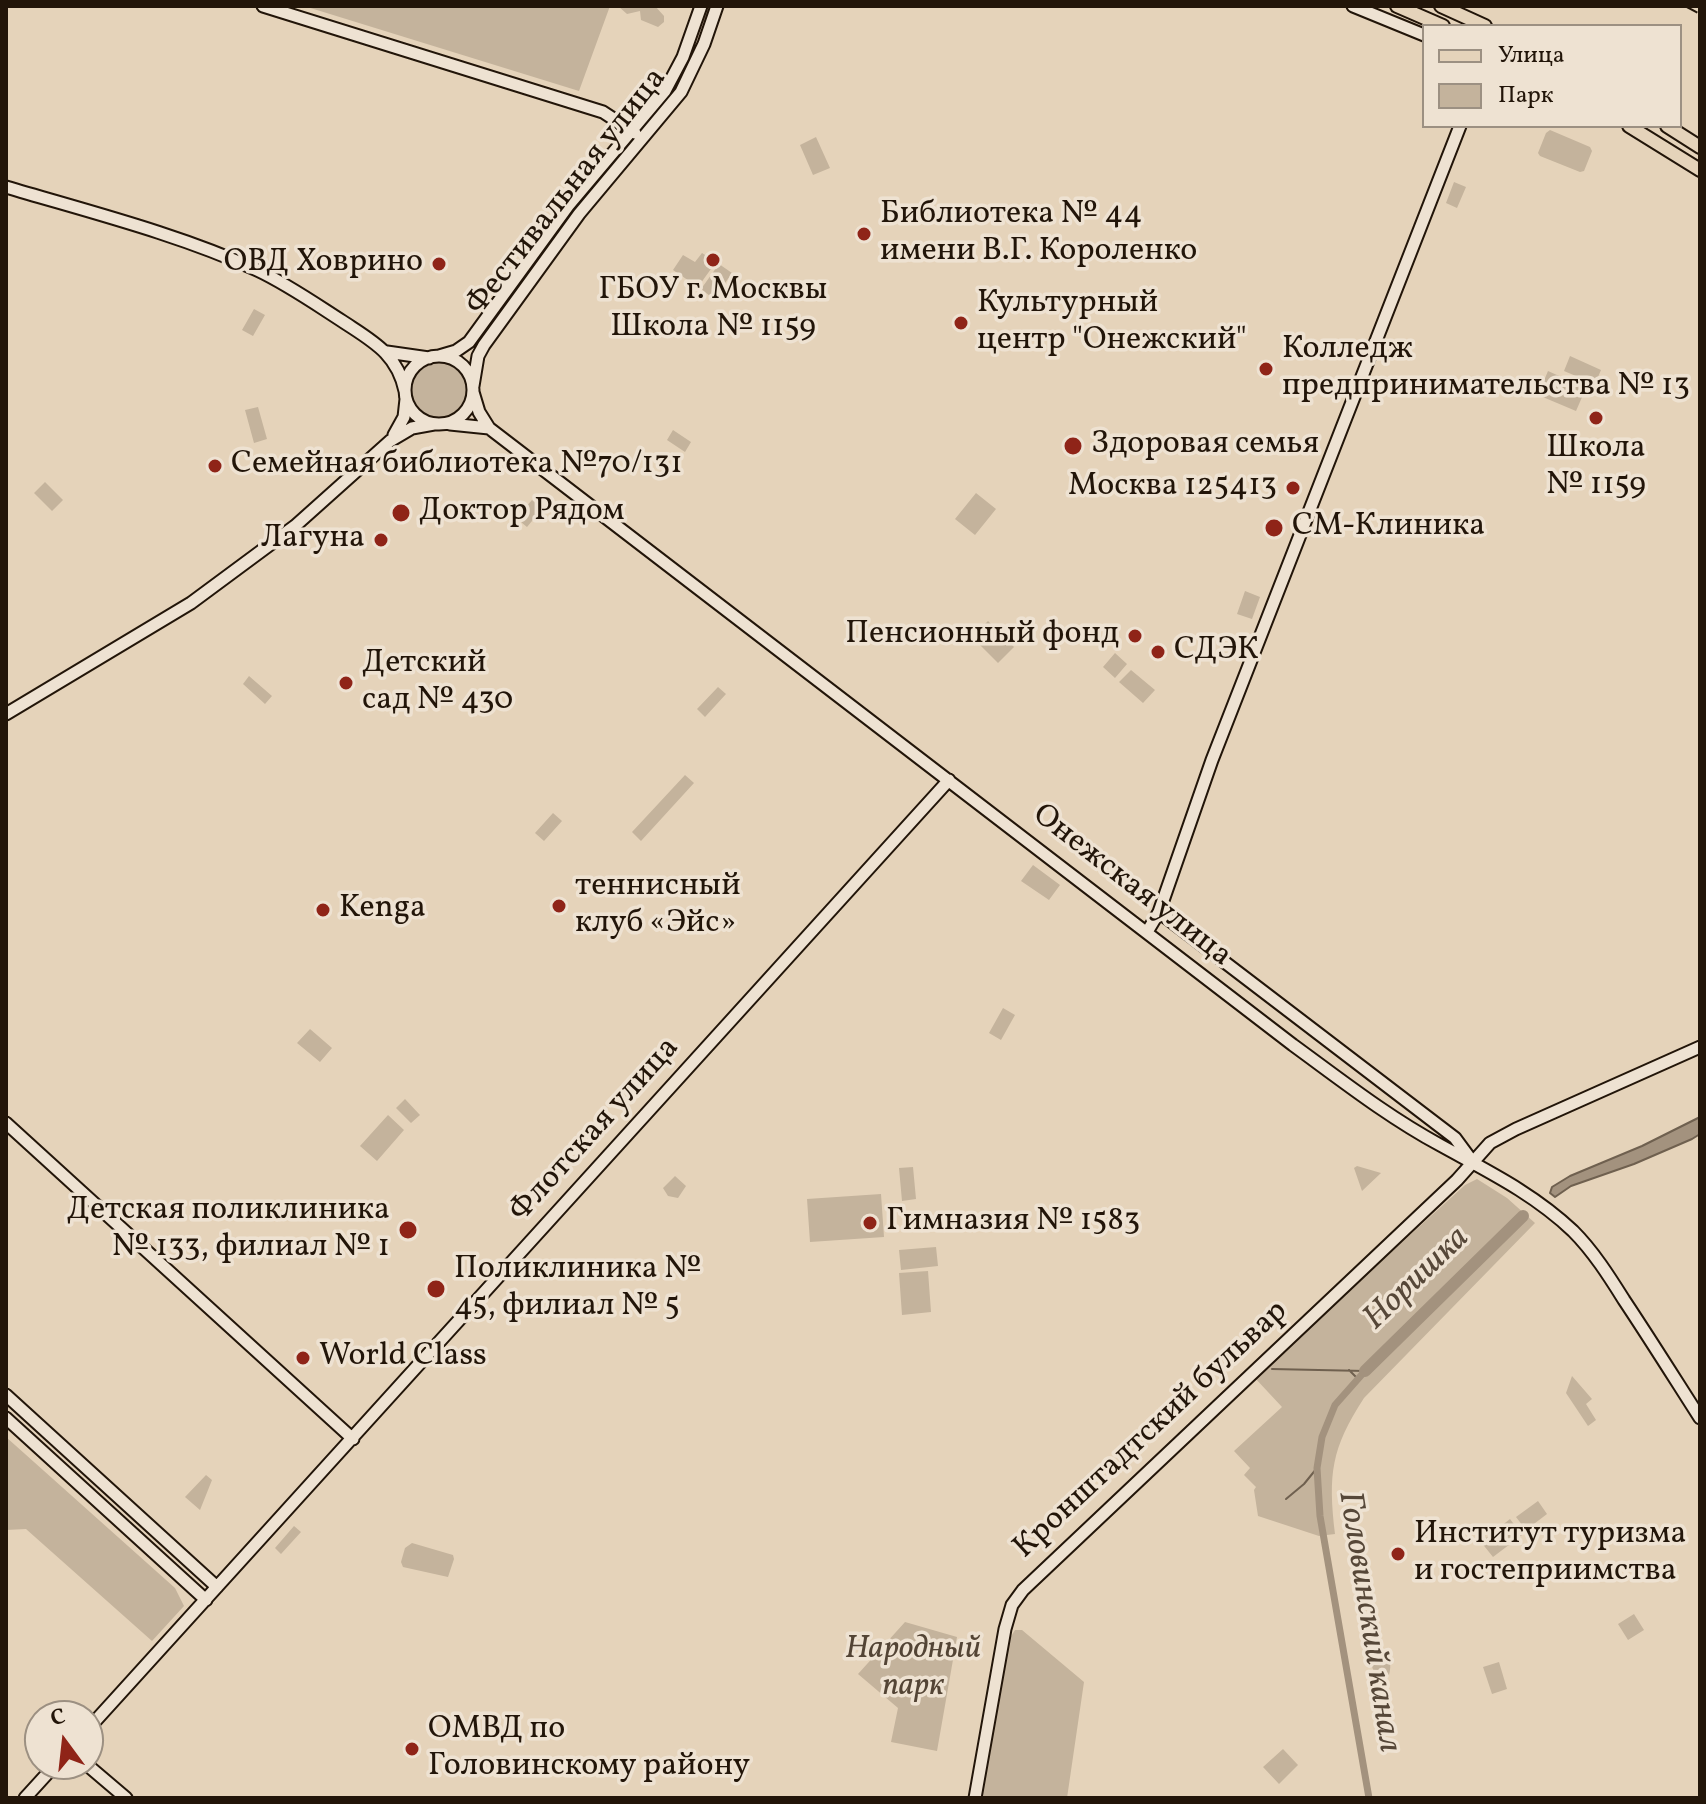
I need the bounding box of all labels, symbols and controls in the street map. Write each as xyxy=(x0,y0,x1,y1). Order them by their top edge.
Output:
legend xyxy=(1422,24,1682,128)
text: Улица xyxy=(1498,39,1565,73)
street label: Фестивальная улица xyxy=(459,62,677,324)
text: Парк xyxy=(1498,79,1554,113)
place label: Библиотека № 44 имени В.Г. Короленко xyxy=(880,197,1197,272)
marker: Библиотека № 44 имени В.Г. Короленко xyxy=(855,225,873,243)
place label: ОВД Ховрино xyxy=(224,245,423,283)
marker: ГБОУ г. Москвы Школа № 1159 xyxy=(704,251,722,269)
marker: ОВД Ховрино xyxy=(430,255,448,273)
place label: ГБОУ г. Москвы Школа № 1159 xyxy=(599,273,827,348)
place label: Культурный центр "Онежский" xyxy=(977,286,1247,361)
marker: Культурный центр "Онежский" xyxy=(952,314,970,332)
place label: Колледж предпринимательства № 13 xyxy=(1282,332,1690,407)
marker: Колледж предпринимательства № 13 xyxy=(1257,360,1275,378)
marker: Школа № 1159 xyxy=(1587,409,1605,427)
place label: Здоровая семья xyxy=(1091,427,1319,465)
place label: Школа № 1159 xyxy=(1546,431,1646,506)
marker: Здоровая семья xyxy=(1062,435,1084,457)
place label: Семейная библиотека №70/131 xyxy=(231,447,683,485)
marker: Семейная библиотека №70/131 xyxy=(206,457,224,475)
place label: Москва 125413 xyxy=(1068,469,1277,507)
marker: Москва 125413 xyxy=(1284,479,1302,497)
place label: Доктор Рядом xyxy=(419,494,624,532)
marker: Доктор Рядом xyxy=(390,502,412,524)
place label: СМ-Клиника xyxy=(1292,509,1485,547)
marker: СМ-Клиника xyxy=(1263,517,1285,539)
place label: Лагуна xyxy=(261,521,365,559)
marker: Лагуна xyxy=(372,531,390,549)
place label: Пенсионный фонд xyxy=(845,617,1119,655)
marker: Пенсионный фонд xyxy=(1126,627,1144,645)
place label: СДЭК xyxy=(1174,633,1259,671)
marker: СДЭК xyxy=(1149,643,1167,661)
place label: Детский сад № 430 xyxy=(362,646,513,721)
marker: Детский сад № 430 xyxy=(337,674,355,692)
street label: Онежская улица xyxy=(1024,797,1238,977)
place label: теннисный клуб «Эйс» xyxy=(575,869,741,944)
place label: Kenga xyxy=(339,891,426,929)
marker: теннисный клуб «Эйс» xyxy=(550,897,568,915)
marker: Kenga xyxy=(314,901,332,919)
street label: Флотская улица xyxy=(503,1031,689,1231)
place label: Детская поликлиника № 133, филиал № 1 xyxy=(67,1193,390,1268)
place label: Гимназия № 1583 xyxy=(886,1204,1140,1242)
marker: Гимназия № 1583 xyxy=(861,1214,879,1232)
marker: Детская поликлиника № 133, филиал № 1 xyxy=(397,1219,419,1241)
water label: Норишка xyxy=(1357,1220,1479,1340)
place label: Поликлиника № 45, филиал № 5 xyxy=(454,1252,701,1327)
marker: Поликлиника № 45, филиал № 5 xyxy=(425,1278,447,1300)
street label: Кронштадтский бульвар xyxy=(1007,1294,1297,1568)
place label: World Class xyxy=(319,1339,487,1377)
marker: World Class xyxy=(294,1349,312,1367)
water label: Головинский канал xyxy=(1326,1489,1408,1755)
place label: Институт туризма и гостеприимства xyxy=(1414,1517,1686,1592)
marker: Институт туризма и гостеприимства xyxy=(1389,1545,1407,1563)
park label: Народный парк xyxy=(845,1632,981,1707)
north arrow xyxy=(24,1700,104,1780)
text: С xyxy=(47,1701,69,1735)
place label: ОМВД по Головинскому району xyxy=(428,1712,750,1787)
marker: ОМВД по Головинскому району xyxy=(403,1740,421,1758)

